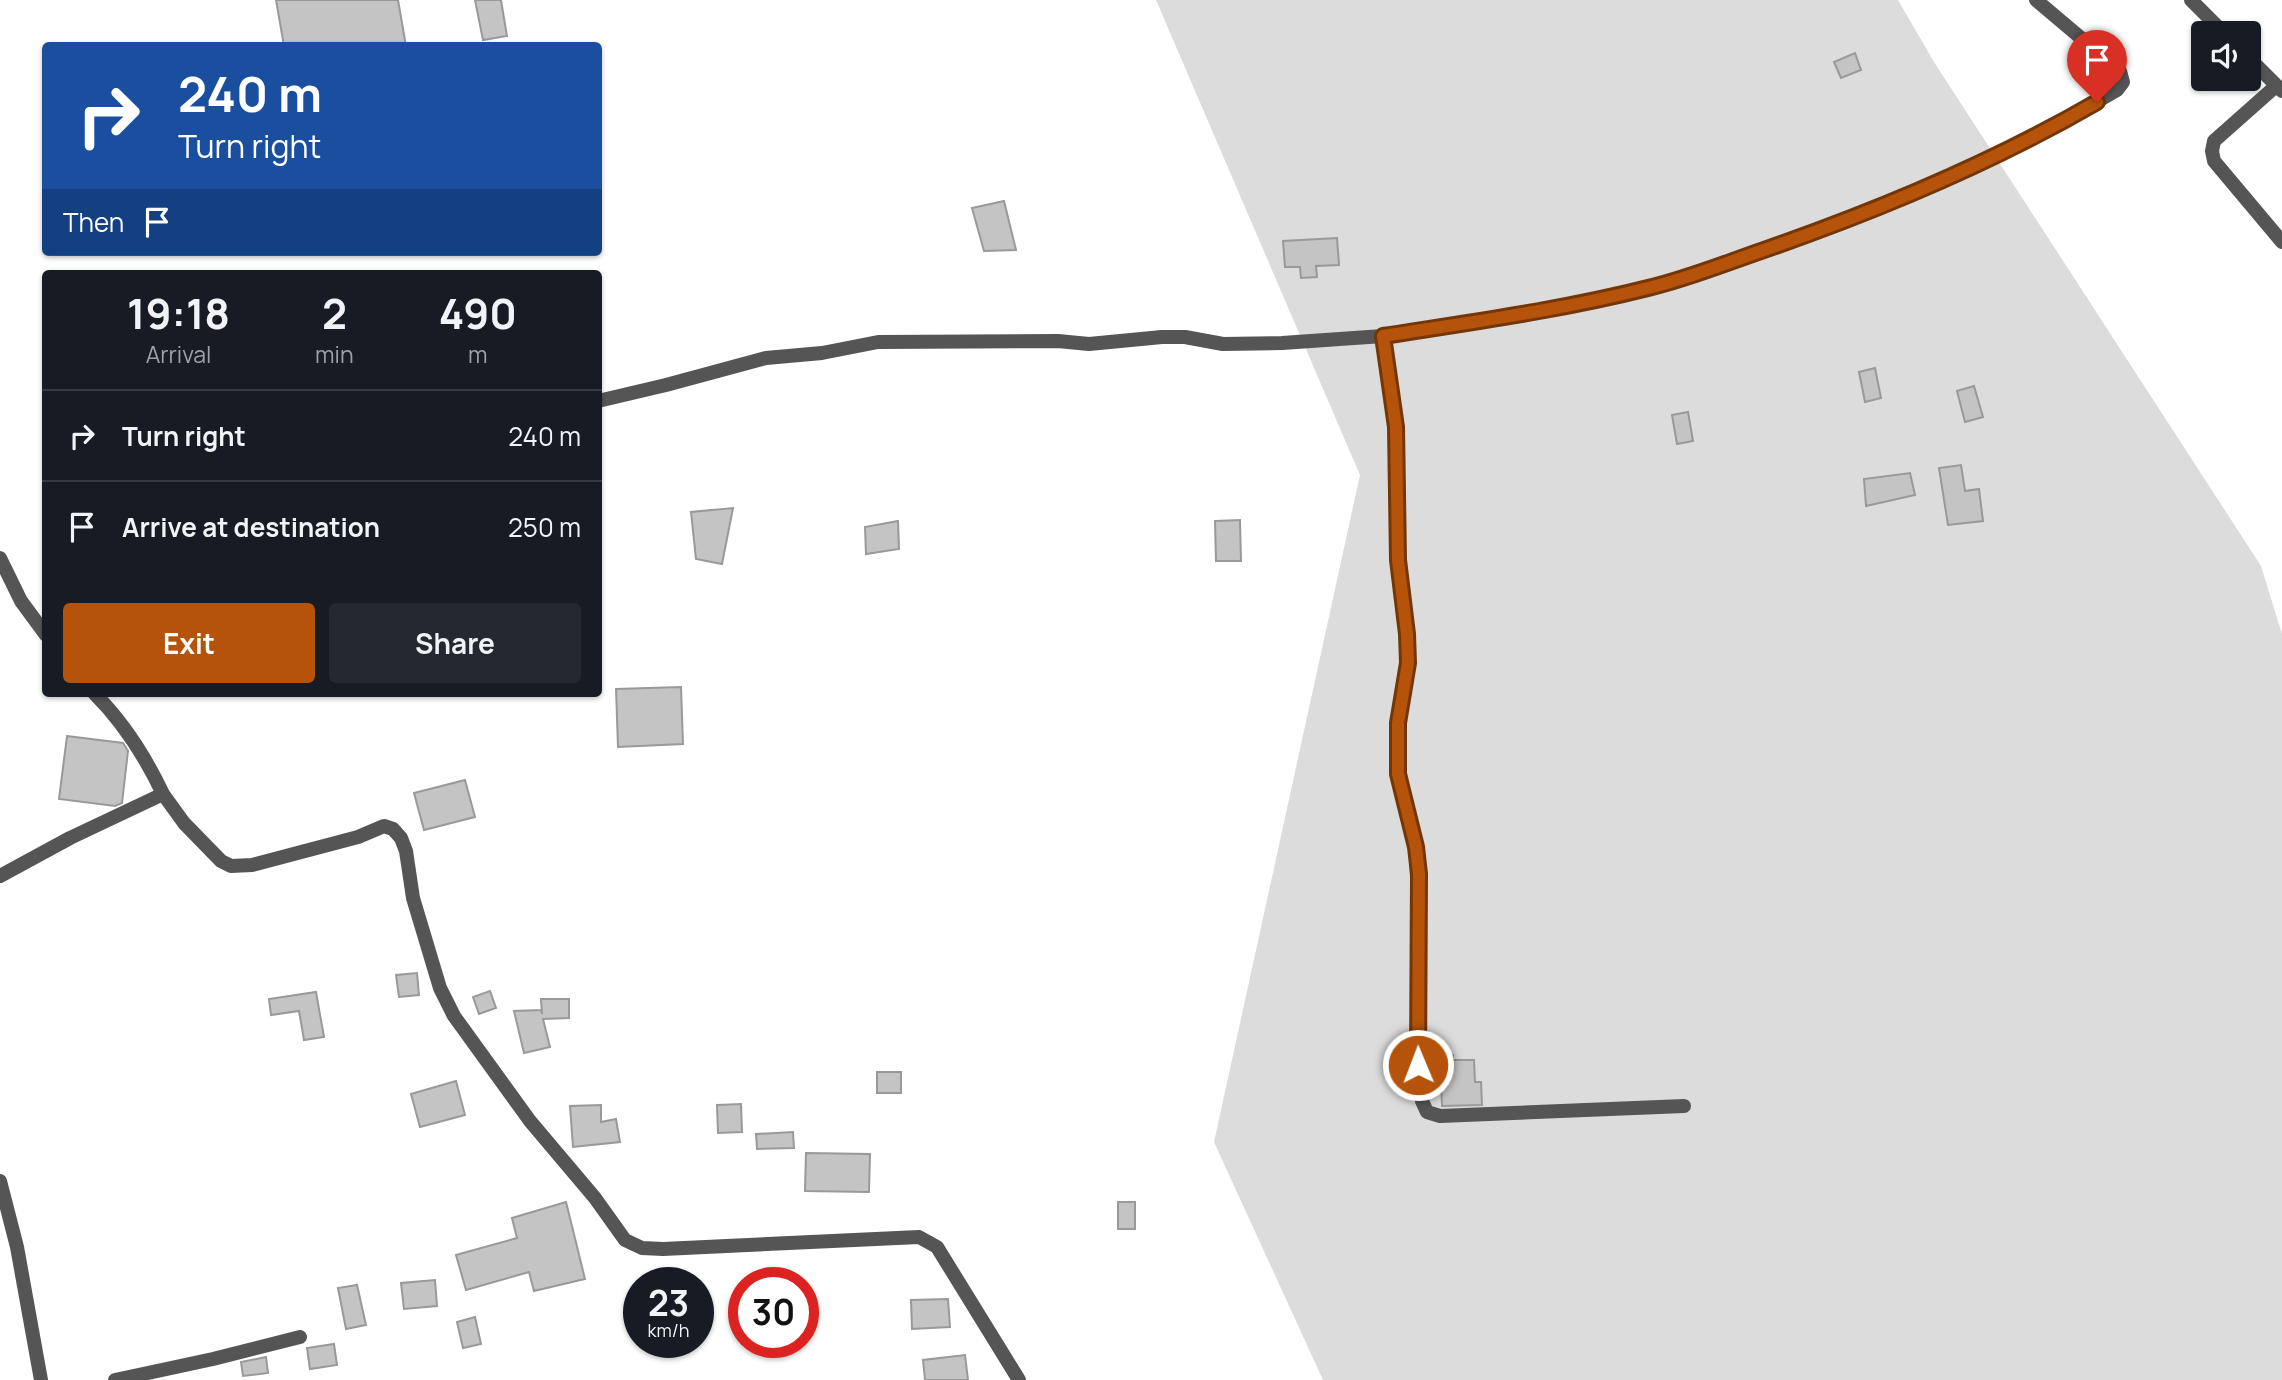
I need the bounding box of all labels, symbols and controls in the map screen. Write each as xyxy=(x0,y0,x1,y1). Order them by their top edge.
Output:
map controls xyxy=(2191,21,2261,91)
button: sound xyxy=(2191,21,2261,91)
pin xyxy=(2067,30,2127,102)
icon: arrive xyxy=(2078,41,2116,79)
text: 240 m xyxy=(178,60,322,127)
icon: right xyxy=(63,70,154,161)
text: Turn right xyxy=(178,124,321,168)
icon: arrive xyxy=(138,203,176,241)
text: Then xyxy=(63,204,124,240)
text: 19:18 xyxy=(127,284,230,342)
text: 2 xyxy=(322,284,347,342)
text: 490 xyxy=(439,284,517,342)
text: Arrival xyxy=(146,338,211,370)
text: min xyxy=(315,338,354,370)
text: m xyxy=(468,338,488,370)
icon: right xyxy=(63,417,101,455)
text: Turn right xyxy=(122,418,246,454)
text: 240 m xyxy=(508,418,581,454)
icon: arrive xyxy=(63,508,101,546)
text: Arrive at destination xyxy=(122,509,380,545)
text: 250 m xyxy=(508,509,581,545)
button: Exit xyxy=(63,603,315,683)
button: Share xyxy=(329,603,581,683)
position arrow xyxy=(1381,1028,1455,1102)
speed limit sign: 30 xyxy=(728,1267,819,1358)
text: 23 xyxy=(648,1279,689,1327)
text: km/h xyxy=(648,1318,689,1342)

